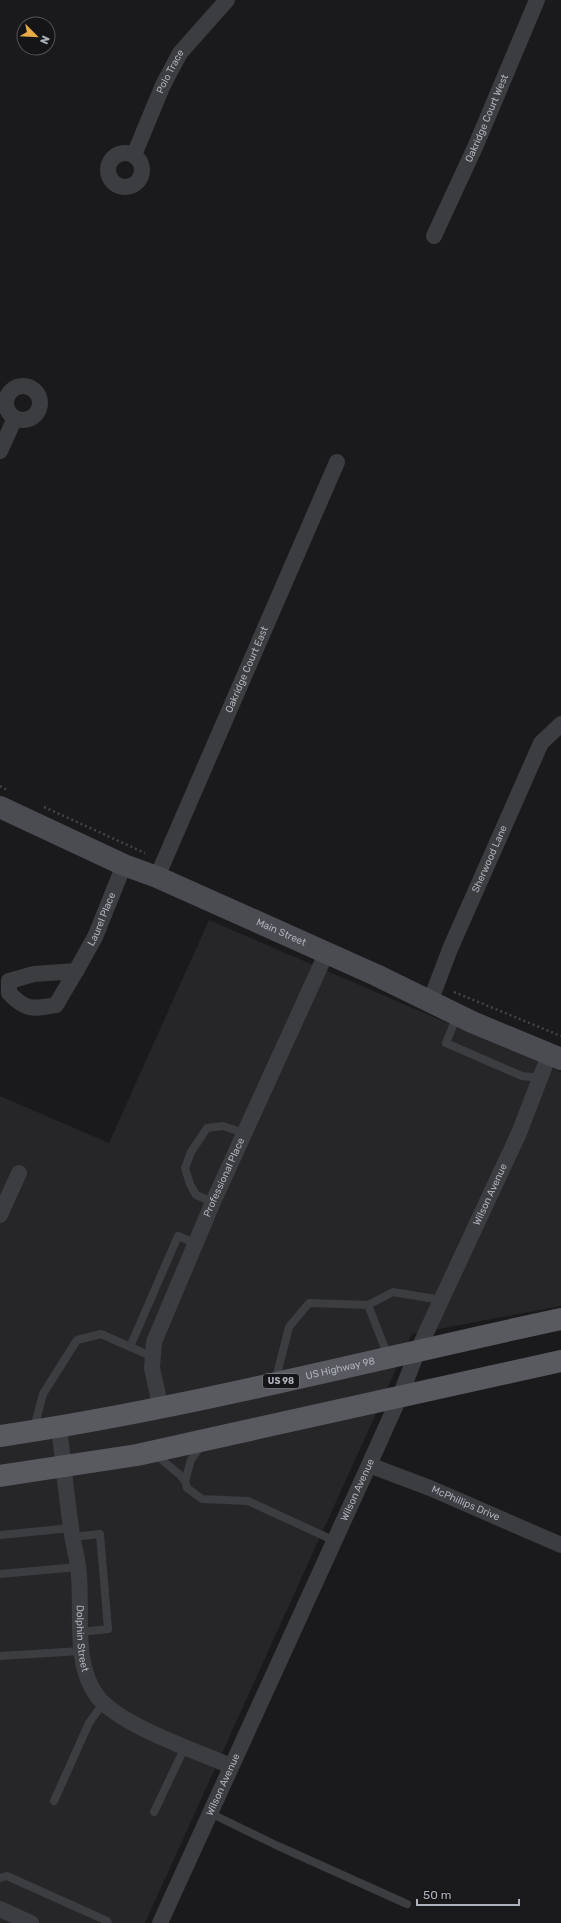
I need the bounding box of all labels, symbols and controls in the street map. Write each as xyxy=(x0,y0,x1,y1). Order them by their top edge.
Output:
north arrow xyxy=(16,16,56,56)
text: N xyxy=(37,34,52,46)
street label: Polo Trace xyxy=(154,47,187,95)
street label: Oakridge Court West xyxy=(463,72,511,164)
street label: Oakridge Court East xyxy=(223,625,271,715)
street label: Sherwood Lane xyxy=(470,823,510,895)
street label: Laurel Place xyxy=(85,890,118,948)
street label: Main Street xyxy=(254,916,308,949)
street label: Professional Place xyxy=(201,1136,248,1219)
street label: Wilson Avenue xyxy=(471,1161,510,1227)
street label: US Highway 98 xyxy=(305,1355,376,1382)
road number: US 98 xyxy=(263,1374,299,1388)
street label: Wilson Avenue xyxy=(338,1457,377,1523)
street label: McPhillips Drive xyxy=(430,1483,502,1524)
street label: Dolphin Street xyxy=(74,1605,91,1673)
street label: Wilson Avenue xyxy=(204,1751,243,1818)
scale bar xyxy=(417,1881,519,1907)
text: 50 m xyxy=(423,1888,451,1902)

